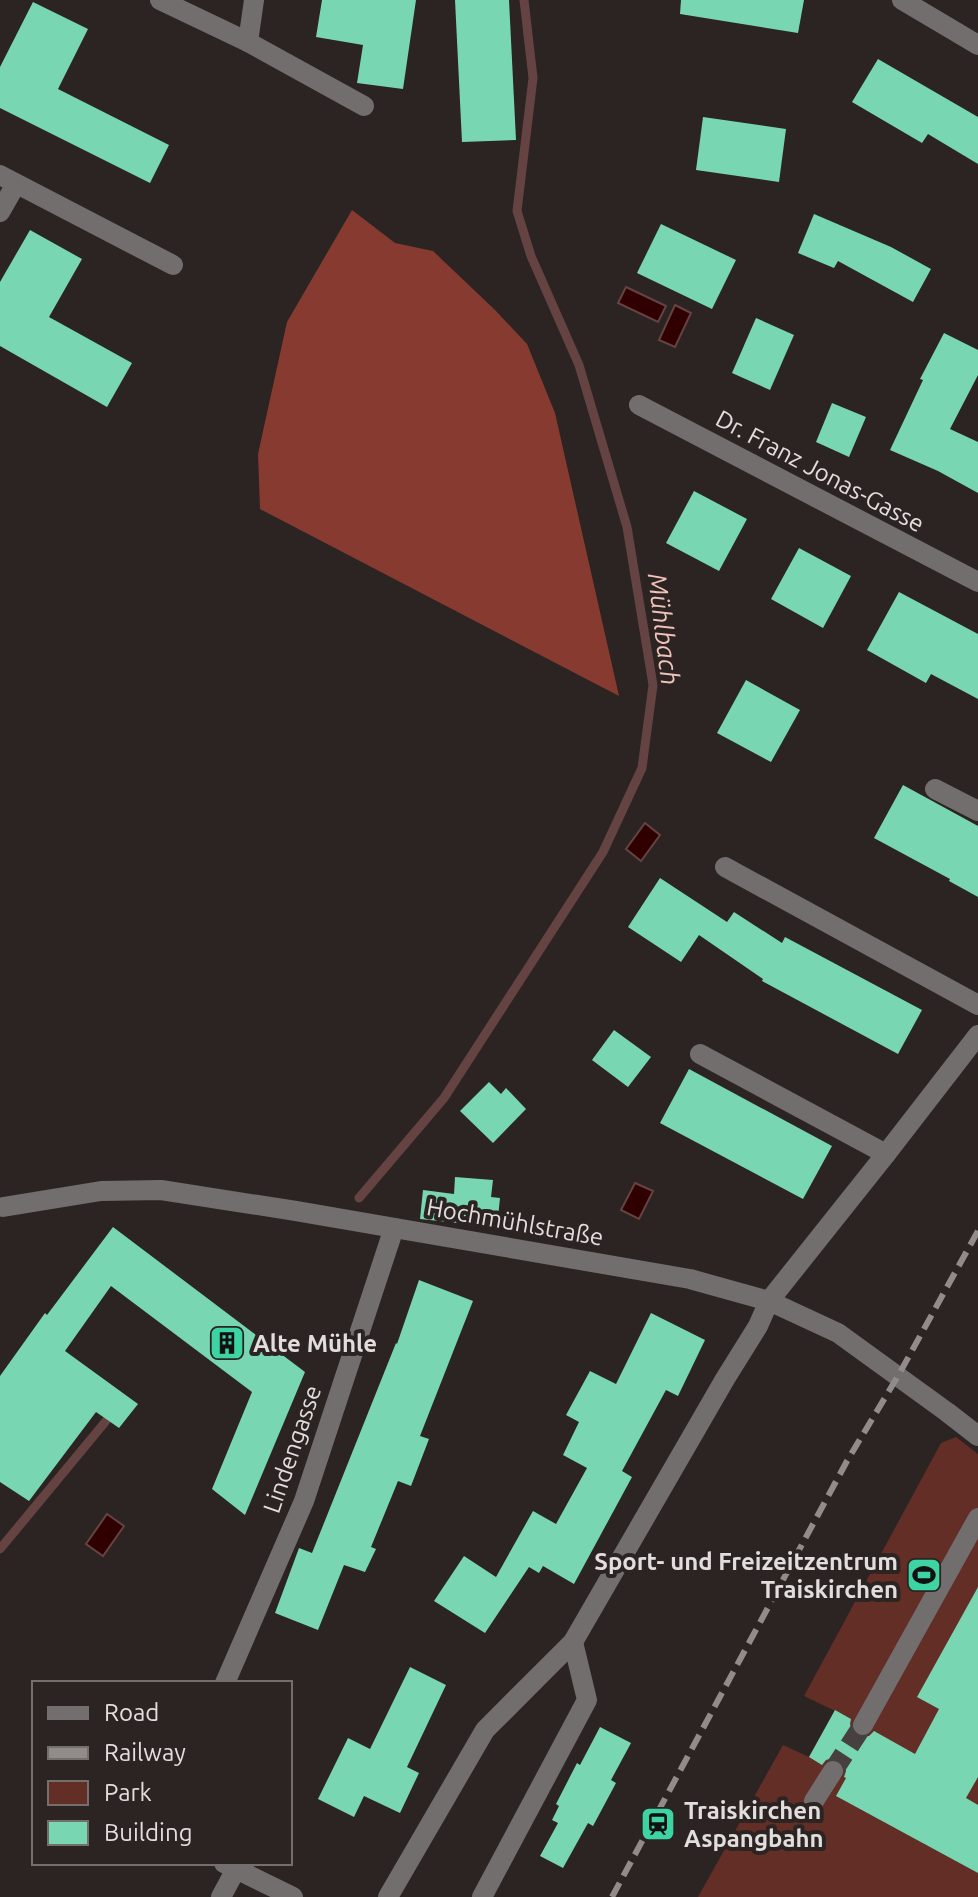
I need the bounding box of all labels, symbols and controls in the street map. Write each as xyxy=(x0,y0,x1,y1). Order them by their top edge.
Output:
street label: Dr. Franz Jonas-Gasse xyxy=(711,405,929,537)
water label: Mühlbach xyxy=(643,571,685,687)
street label: Hochmühlstraße xyxy=(425,1193,605,1251)
building icon: Alte Mühle xyxy=(208,1324,246,1362)
place label: Alte Mühle xyxy=(253,1330,377,1357)
street label: Lindengasse xyxy=(258,1382,326,1516)
place label: Sport- und Freizeitzentrum Traiskirchen xyxy=(594,1548,898,1603)
sports icon: Sport- und Freizeitzentrum Traiskirchen xyxy=(905,1556,943,1594)
legend xyxy=(32,1681,292,1865)
text: Road xyxy=(104,1699,159,1726)
text: Railway xyxy=(104,1739,186,1766)
text: Park xyxy=(104,1779,152,1806)
place label: Traiskirchen Aspangbahn xyxy=(684,1797,824,1852)
station icon: Traiskirchen Aspangbahn xyxy=(639,1805,677,1843)
text: Building xyxy=(104,1819,192,1846)

